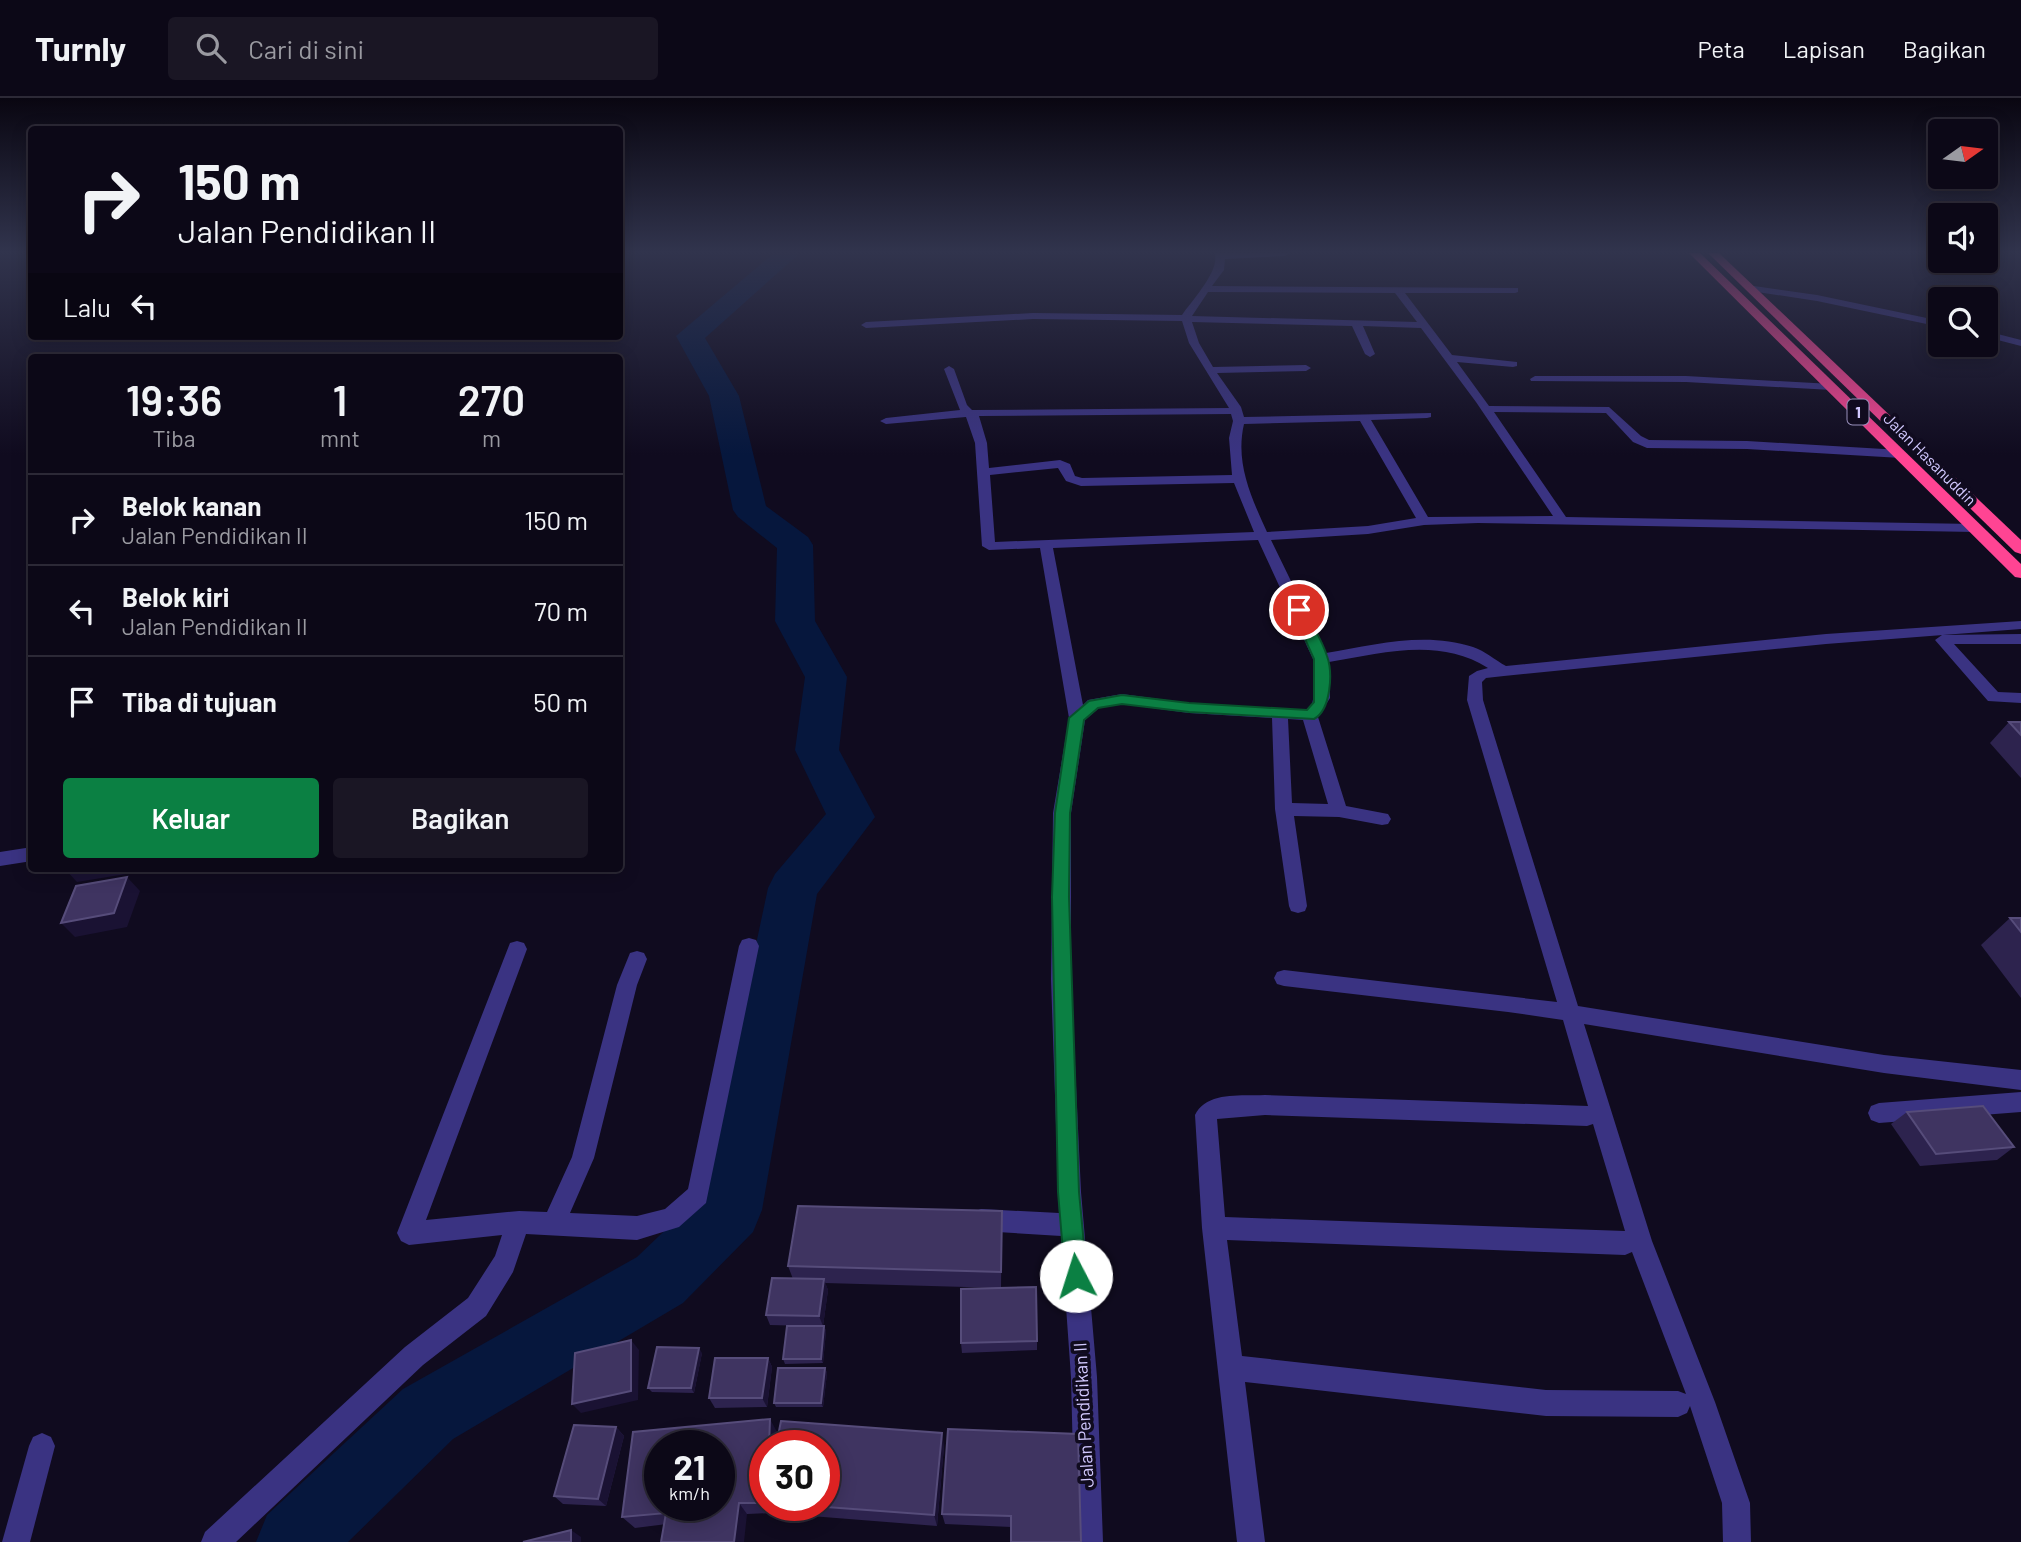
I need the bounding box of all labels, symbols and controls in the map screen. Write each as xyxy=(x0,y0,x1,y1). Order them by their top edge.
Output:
search box xyxy=(168,17,658,80)
text: Turnly xyxy=(35,28,126,68)
icon: search xyxy=(192,29,230,67)
text: Cari di sini xyxy=(248,33,364,64)
text: Peta xyxy=(1697,34,1745,63)
text: Lapisan xyxy=(1783,34,1865,63)
text: Bagikan xyxy=(1903,34,1986,63)
north arrow xyxy=(1928,119,1998,189)
map controls xyxy=(1928,119,1998,357)
text: 150 m xyxy=(178,151,300,210)
icon: right xyxy=(63,154,154,245)
button: sound xyxy=(1928,203,1998,273)
text: Jalan Pendidikan II xyxy=(178,211,436,249)
icon: left xyxy=(125,287,163,325)
button: search xyxy=(1928,287,1998,357)
text: Lalu xyxy=(63,291,111,322)
text: 19:36 xyxy=(126,374,222,424)
text: 1 xyxy=(333,374,347,424)
text: 270 xyxy=(458,374,525,424)
road number: 1 xyxy=(1848,400,1868,424)
street label: Jalan Hasanuddin xyxy=(1880,408,1981,509)
text: Tiba xyxy=(153,424,196,452)
text: mnt xyxy=(320,424,360,452)
text: m xyxy=(482,424,501,452)
text: Belok kanan xyxy=(122,490,261,521)
icon: right xyxy=(63,501,101,539)
text: 150 m xyxy=(524,504,588,535)
text: Jalan Pendidikan II xyxy=(122,521,308,549)
pin xyxy=(1269,580,1329,640)
text: Belok kiri xyxy=(122,581,229,612)
icon: arrive xyxy=(1280,591,1318,629)
icon: left xyxy=(63,592,101,630)
text: 70 m xyxy=(534,595,588,626)
text: Jalan Pendidikan II xyxy=(122,612,308,640)
icon: arrive xyxy=(63,683,101,721)
text: Tiba di tujuan xyxy=(122,686,277,717)
text: 50 m xyxy=(533,686,588,717)
button: Keluar xyxy=(63,778,319,858)
button: Bagikan xyxy=(333,778,588,858)
position arrow xyxy=(1039,1239,1113,1313)
street label: Jalan Pendidikan II xyxy=(1068,1342,1098,1488)
speed limit sign: 30 xyxy=(749,1430,840,1521)
text: 21 xyxy=(674,1445,705,1487)
text: km/h xyxy=(669,1482,710,1504)

